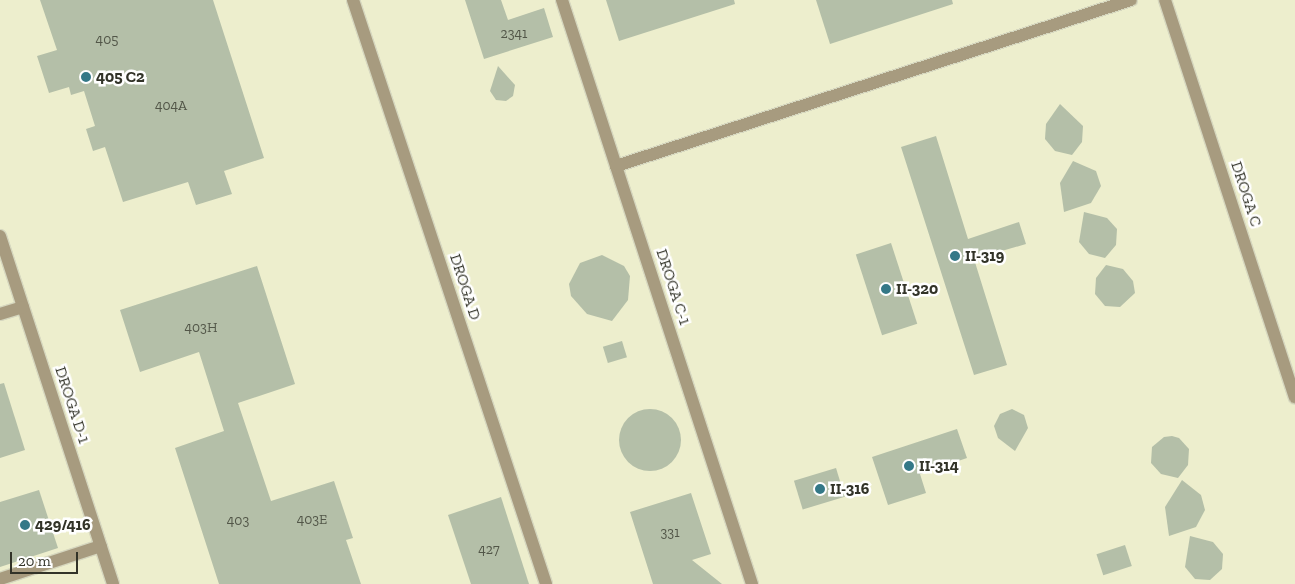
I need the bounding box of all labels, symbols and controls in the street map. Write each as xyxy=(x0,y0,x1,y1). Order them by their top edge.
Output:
house number: 2341 xyxy=(501,26,527,42)
house number: 405 xyxy=(96,32,118,48)
place label: 405 C2 xyxy=(96,67,145,87)
marker: 405 C2 xyxy=(80,71,92,83)
house number: 404A xyxy=(155,98,187,114)
street label: DROGA C xyxy=(1226,159,1266,229)
street label: DROGA C-1 xyxy=(652,246,694,328)
place label: II-319 xyxy=(965,246,1004,266)
marker: II-319 xyxy=(949,250,961,262)
street label: DROGA D xyxy=(445,251,485,323)
place label: II-320 xyxy=(896,279,938,299)
marker: II-320 xyxy=(880,283,892,295)
house number: 403H xyxy=(184,320,218,336)
street label: DROGA D-1 xyxy=(50,364,94,446)
place label: II-314 xyxy=(919,456,959,476)
marker: II-314 xyxy=(903,460,915,472)
place label: II-316 xyxy=(830,479,869,499)
marker: II-316 xyxy=(814,483,826,495)
house number: 403E xyxy=(297,512,327,528)
house number: 403 xyxy=(227,513,249,529)
place label: 429/416 xyxy=(35,515,91,535)
marker: 429/416 xyxy=(19,519,31,531)
house number: 331 xyxy=(660,525,680,541)
scale bar xyxy=(12,542,80,574)
house number: 427 xyxy=(478,542,500,558)
text: 20 m xyxy=(18,552,51,570)

